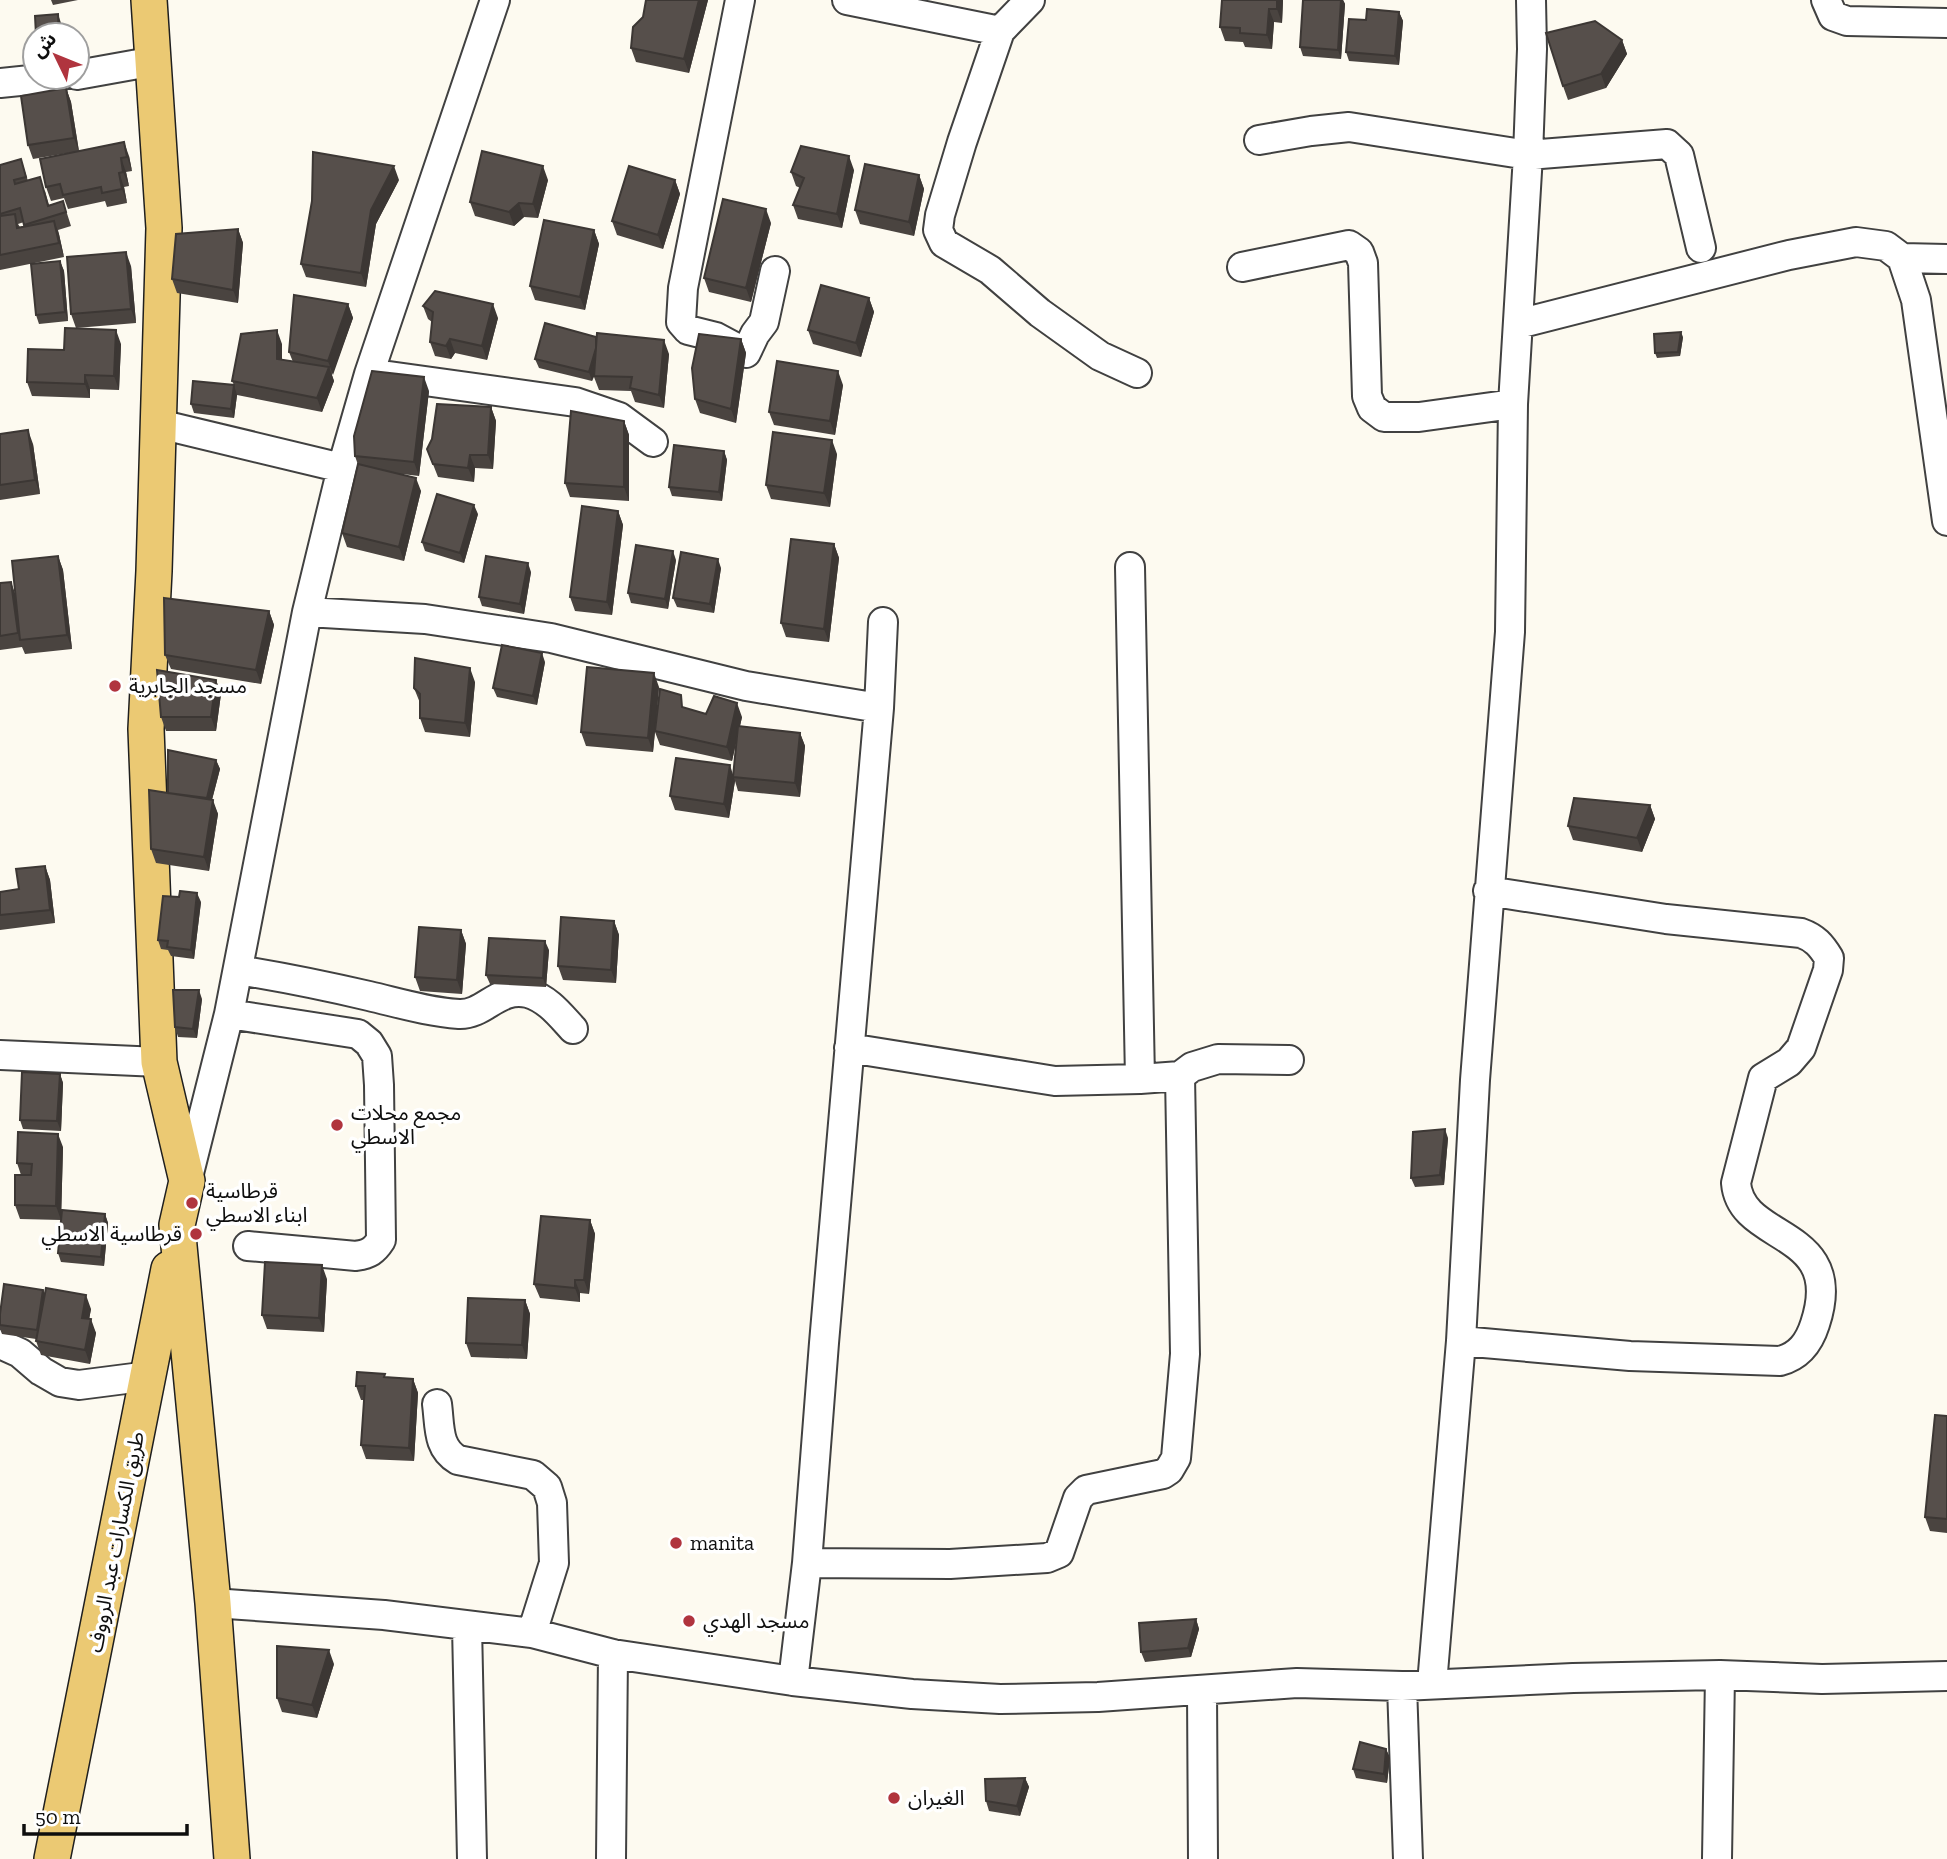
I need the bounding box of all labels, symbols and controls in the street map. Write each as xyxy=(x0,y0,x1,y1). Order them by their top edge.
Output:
north arrow xyxy=(21,21,91,91)
text: ش xyxy=(27,27,61,62)
place label: مسجد الجابرية xyxy=(129,673,247,698)
marker: مسجد الجابرية xyxy=(107,678,123,694)
place label: مجمع محلات الاسطي xyxy=(351,1100,461,1153)
marker: مجمع محلات الاسطي xyxy=(329,1117,345,1133)
place label: قرطاسية ابناء الاسطي xyxy=(206,1178,307,1231)
marker: قرطاسية ابناء الاسطي xyxy=(184,1195,200,1211)
place label: قرطاسية الاسطي xyxy=(41,1221,182,1250)
marker: قرطاسية الاسطي xyxy=(188,1226,204,1242)
street label: طريق الكسارات عبد الرووف xyxy=(82,1429,150,1655)
place label: manita xyxy=(690,1530,754,1555)
marker: manita xyxy=(668,1535,684,1551)
place label: مسجد الهدي xyxy=(703,1608,809,1637)
marker: مسجد الهدي xyxy=(681,1613,697,1629)
place label: الغيران xyxy=(908,1785,964,1810)
marker: الغيران xyxy=(886,1790,902,1806)
scale bar xyxy=(24,1792,187,1836)
text: 50 m xyxy=(35,1804,81,1829)

